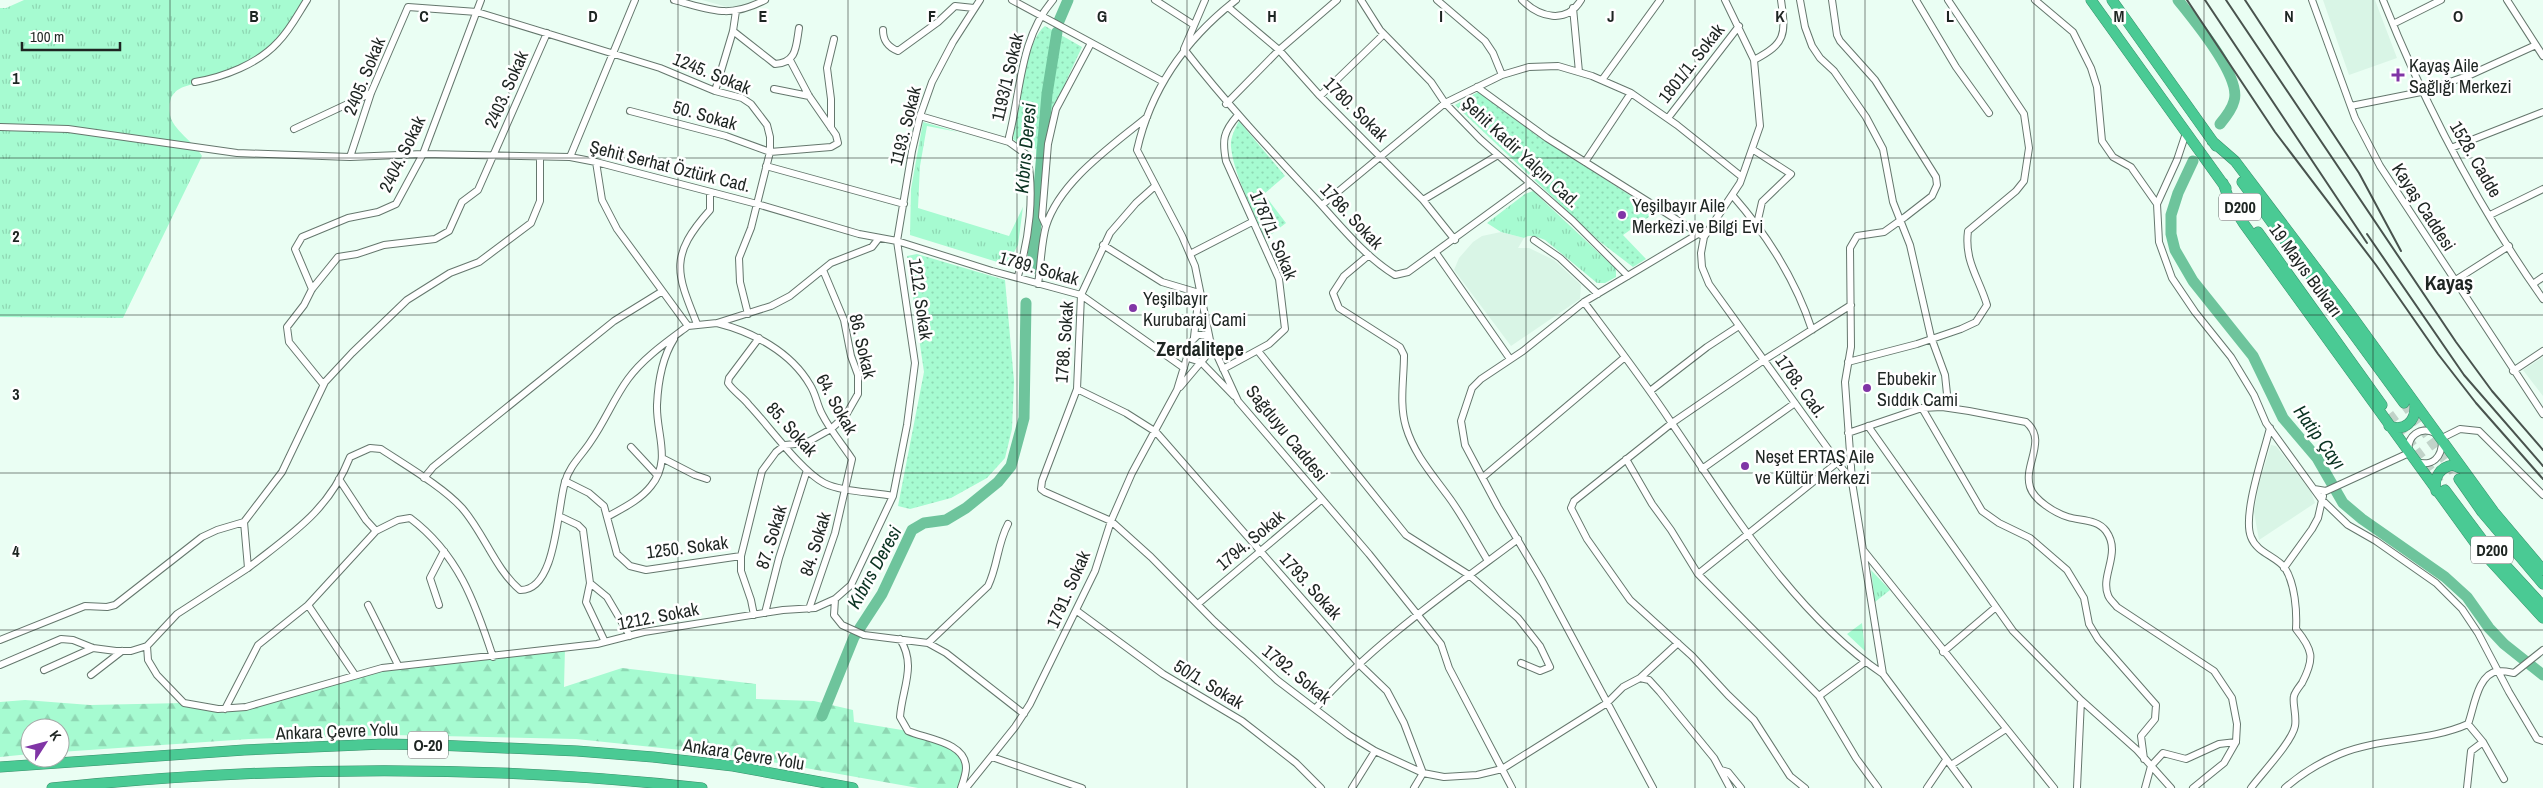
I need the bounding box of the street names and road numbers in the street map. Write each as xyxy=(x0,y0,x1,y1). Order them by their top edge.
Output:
street label: 1801/1. Sokak xyxy=(1652,18,1730,108)
street label: 1193/1 Sokak xyxy=(985,30,1029,123)
street label: 2405. Sokak xyxy=(337,33,391,119)
street label: 2403. Sokak xyxy=(478,46,534,132)
street label: 1245. Sokak xyxy=(669,46,755,100)
street label: 1780. Sokak xyxy=(1318,71,1394,147)
street label: 1193. Sokak xyxy=(883,83,927,168)
street label: Şehit Kadir Yalçın Cad. xyxy=(1457,91,1585,213)
street label: 50. Sokak xyxy=(670,94,741,136)
street label: 2404. Sokak xyxy=(373,111,431,196)
street label: 1528. Cadde xyxy=(2444,116,2508,202)
street label: Şehit Serhat Öztürk Cad. xyxy=(587,134,753,198)
street label: Kayaş Caddesi xyxy=(2386,158,2462,256)
street label: 1786. Sokak xyxy=(1315,177,1390,255)
street label: 1787/1. Sokak xyxy=(1244,187,1304,284)
road number: D200 xyxy=(2219,193,2261,220)
street label: 19 Mayıs Bulvarı xyxy=(2264,218,2348,322)
street label: 1789. Sokak xyxy=(996,245,1082,291)
street label: 1212. Sokak xyxy=(903,257,939,342)
street label: 1788. Sokak xyxy=(1049,300,1079,384)
street label: 86. Sokak xyxy=(843,311,883,381)
street label: 1768. Cad. xyxy=(1770,349,1832,423)
street label: 64. Sokak xyxy=(810,369,864,439)
street label: Sağduyu Caddesi xyxy=(1240,380,1334,486)
street label: 85. Sokak xyxy=(761,396,824,462)
street label: 87. Sokak xyxy=(749,501,793,572)
street label: 1794. Sokak xyxy=(1211,504,1290,576)
street label: 84. Sokak xyxy=(793,508,837,579)
street label: 1250. Sokak xyxy=(645,530,730,564)
road number: D200 xyxy=(2471,536,2513,564)
street label: 1791. Sokak xyxy=(1040,546,1096,632)
street label: 1793. Sokak xyxy=(1274,547,1348,625)
street label: 1212. Sokak xyxy=(615,596,701,636)
street label: 1792. Sokak xyxy=(1257,638,1337,710)
street label: 50/1. Sokak xyxy=(1169,653,1249,715)
street label: Ankara Çevre Yolu xyxy=(274,716,399,746)
road number: O-20 xyxy=(408,732,448,758)
street label: Ankara Çevre Yolu xyxy=(681,732,806,776)

